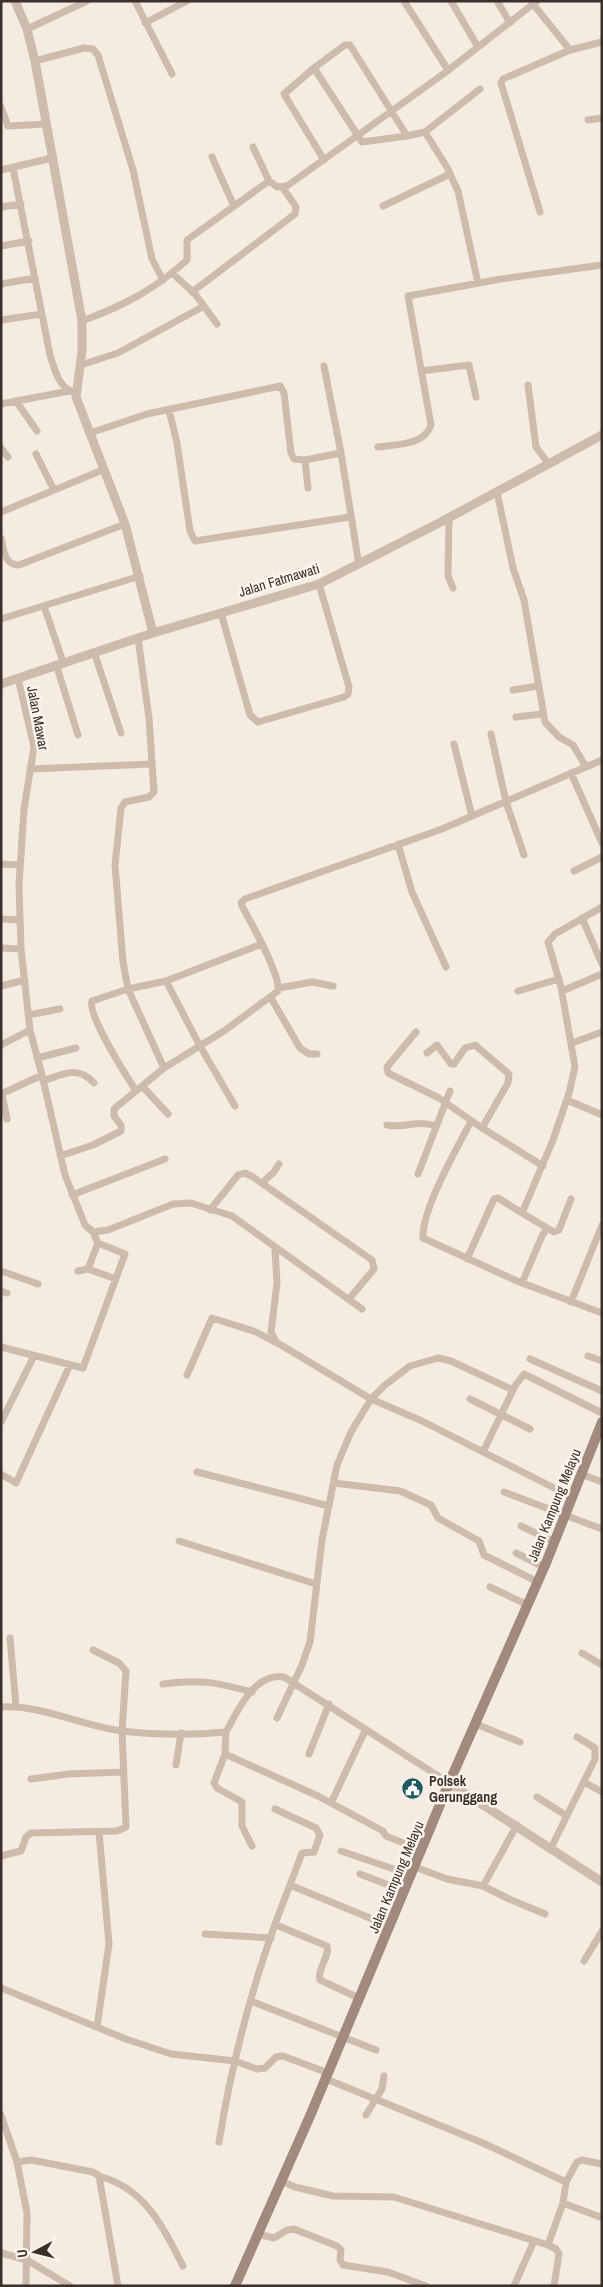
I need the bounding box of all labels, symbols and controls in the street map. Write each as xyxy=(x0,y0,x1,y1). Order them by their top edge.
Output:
street label: Jalan Fatmawati xyxy=(236,559,322,601)
street label: Jalan Mawar xyxy=(23,684,53,752)
street label: Jalan Kampung Melayu xyxy=(523,1446,585,1564)
place label: Polsek Gerunggang xyxy=(429,1772,497,1806)
public building icon: Polsek Gerunggang xyxy=(401,1777,425,1801)
street label: Jalan Kampung Melayu xyxy=(364,1818,428,1936)
north arrow xyxy=(10,2227,60,2277)
text: U xyxy=(13,2248,32,2259)

